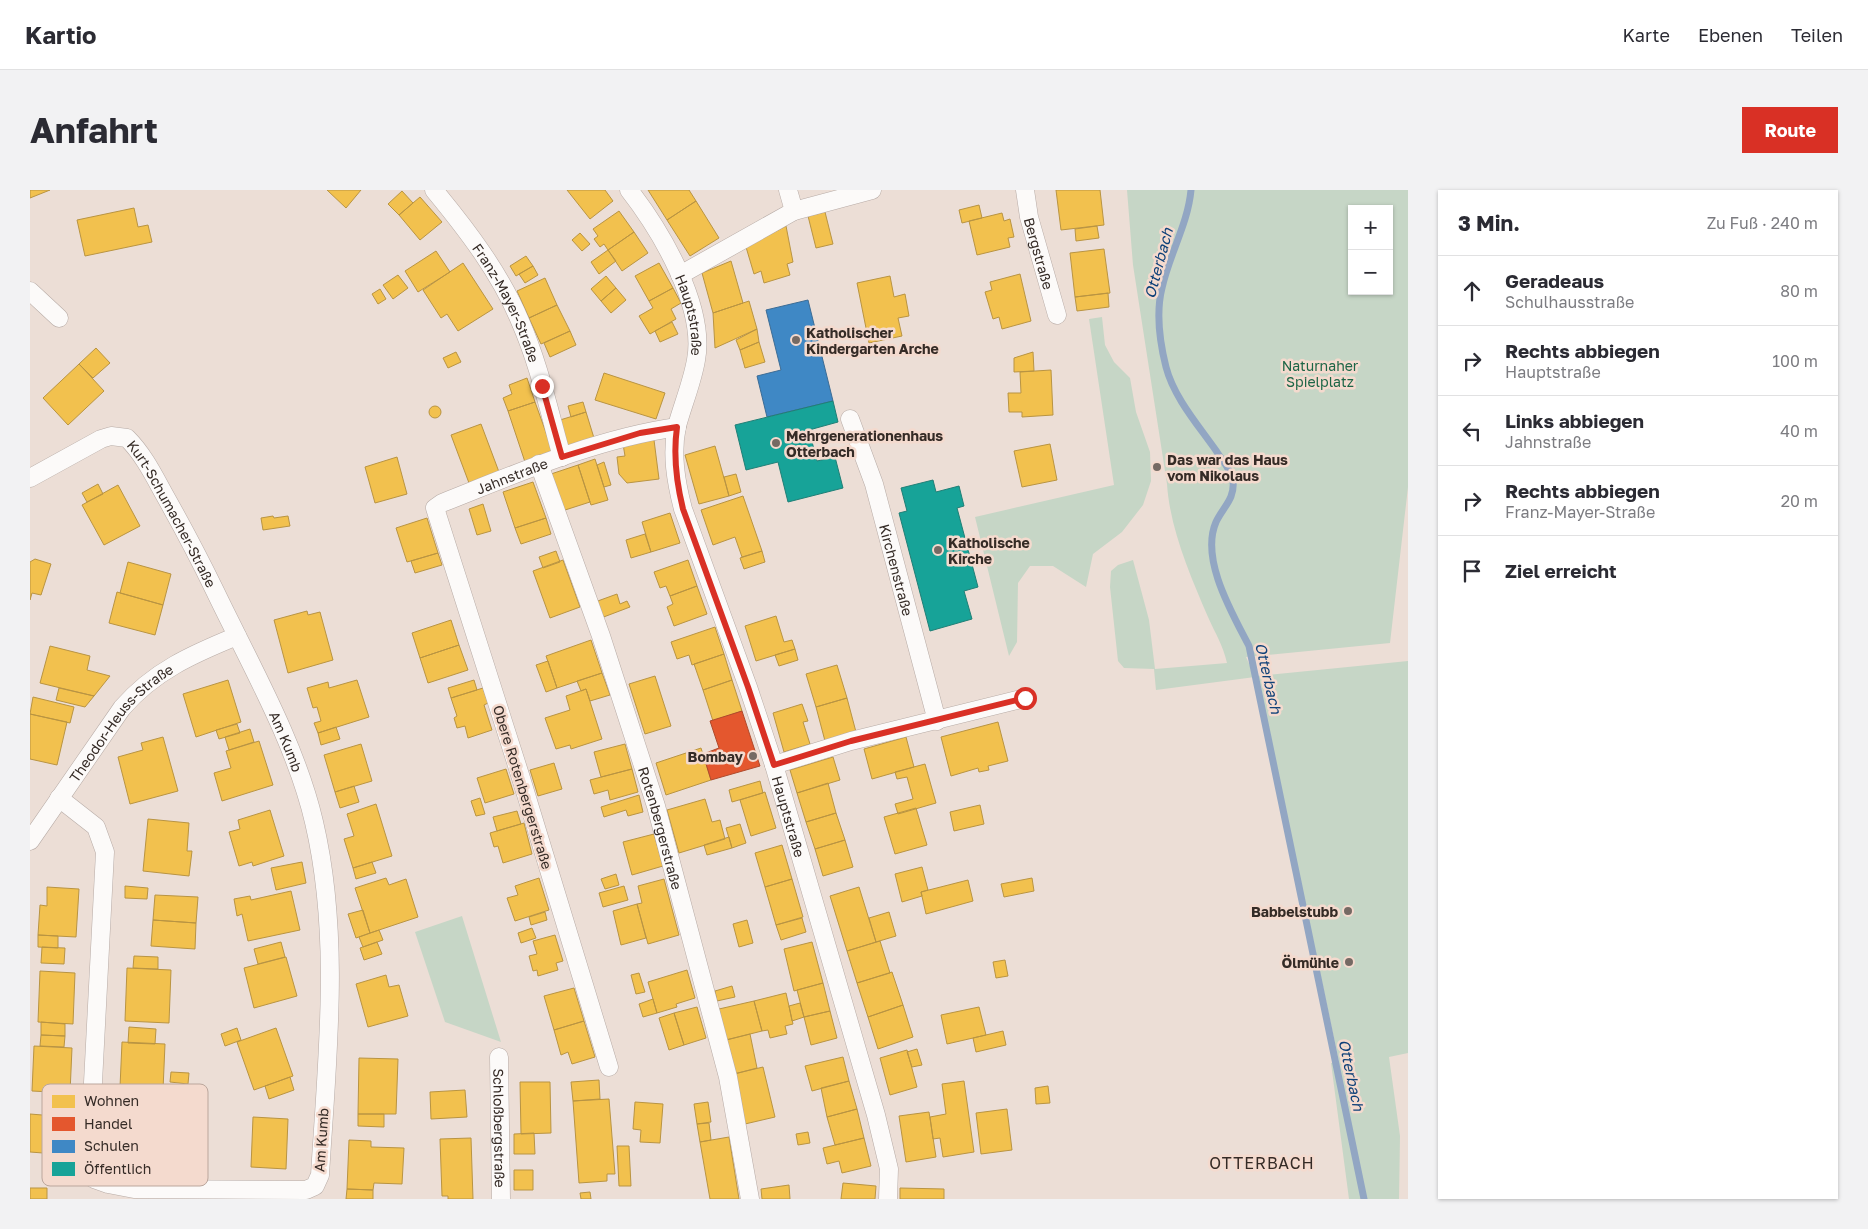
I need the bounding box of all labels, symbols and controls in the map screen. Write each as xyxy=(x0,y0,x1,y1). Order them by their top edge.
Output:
text: Kartio xyxy=(25,20,97,49)
text: Karte xyxy=(1623,24,1670,46)
text: Ebenen xyxy=(1698,24,1763,46)
text: Teilen xyxy=(1791,24,1843,46)
button: Route xyxy=(1742,107,1838,153)
text: Anfahrt xyxy=(30,109,158,151)
map controls xyxy=(1348,205,1393,295)
button: + xyxy=(1348,205,1393,250)
text: 3 Min. xyxy=(1458,210,1520,236)
text: Zu Fuß · 240 m xyxy=(1707,213,1818,233)
street label: Bergstraße xyxy=(1021,215,1058,291)
water label: Otterbach xyxy=(1140,225,1176,300)
street label: Franz-Mayer-Straße xyxy=(469,240,543,364)
button: − xyxy=(1348,250,1393,295)
text: Geradeaus xyxy=(1505,269,1604,292)
street label: Hauptstraße xyxy=(672,271,706,357)
icon: ahead xyxy=(1458,277,1486,305)
text: 80 m xyxy=(1780,281,1818,301)
text: Schulhausstraße xyxy=(1505,292,1634,312)
place label: Katholischer Kindergarten Arche xyxy=(806,324,939,357)
marker: Katholischer Kindergarten Arche xyxy=(790,334,802,346)
text: Rechts abbiegen xyxy=(1505,339,1660,362)
icon: right xyxy=(1458,347,1486,375)
text: 100 m xyxy=(1772,351,1818,371)
park label: Naturnaher Spielplatz xyxy=(1282,357,1359,390)
text: Hauptstraße xyxy=(1505,362,1601,382)
route end xyxy=(531,375,554,398)
text: Links abbiegen xyxy=(1505,409,1644,432)
icon: left xyxy=(1458,417,1486,445)
text: 40 m xyxy=(1780,421,1818,441)
place label: Mehrgenerationenhaus Otterbach xyxy=(786,427,943,460)
text: Jahnstraße xyxy=(1505,432,1591,452)
street label: Kurt-Schumacher-Straße xyxy=(124,436,220,590)
marker: Mehrgenerationenhaus Otterbach xyxy=(770,437,782,449)
place label: Das war das Haus vom Nikolaus xyxy=(1167,451,1288,484)
street label: Jahnstraße xyxy=(473,454,550,497)
marker: Das war das Haus vom Nikolaus xyxy=(1151,461,1163,473)
text: Rechts abbiegen xyxy=(1505,479,1660,502)
icon: right xyxy=(1458,487,1486,515)
text: 20 m xyxy=(1781,491,1818,511)
text: Franz-Mayer-Straße xyxy=(1505,502,1655,522)
street label: Kirchenstraße xyxy=(876,522,917,617)
place label: Katholische Kirche xyxy=(948,534,1030,567)
marker: Katholische Kirche xyxy=(932,544,944,556)
icon: arrive xyxy=(1458,557,1486,585)
text: Ziel erreicht xyxy=(1505,559,1617,582)
water label: Otterbach xyxy=(1252,641,1286,716)
street label: Theodor-Heuss-Straße xyxy=(65,660,176,785)
route start xyxy=(1014,687,1037,710)
street label: Obere Rotenbergerstraße xyxy=(490,703,556,871)
street label: Am Kumb xyxy=(266,708,307,774)
place label: Bombay xyxy=(688,748,744,765)
marker: Bombay xyxy=(747,750,759,762)
street label: Rotenbergerstraße xyxy=(635,764,686,891)
street label: Hauptstraße xyxy=(769,774,809,859)
place label: Babbelstubb xyxy=(1251,903,1338,920)
marker: Babbelstubb xyxy=(1342,905,1354,917)
place label: Ölmühle xyxy=(1282,954,1339,971)
marker: Ölmühle xyxy=(1343,956,1355,968)
water label: Otterbach xyxy=(1336,1038,1369,1113)
street label: Schloßbergstraße xyxy=(491,1068,509,1188)
legend xyxy=(42,1084,208,1186)
text: Wohnen xyxy=(84,1092,139,1109)
street label: Am Kumb xyxy=(310,1107,332,1173)
text: Handel xyxy=(84,1115,132,1132)
text: Schulen xyxy=(84,1137,139,1154)
district label: OTTERBACH xyxy=(1209,1153,1315,1173)
text: Öffentlich xyxy=(84,1160,151,1177)

